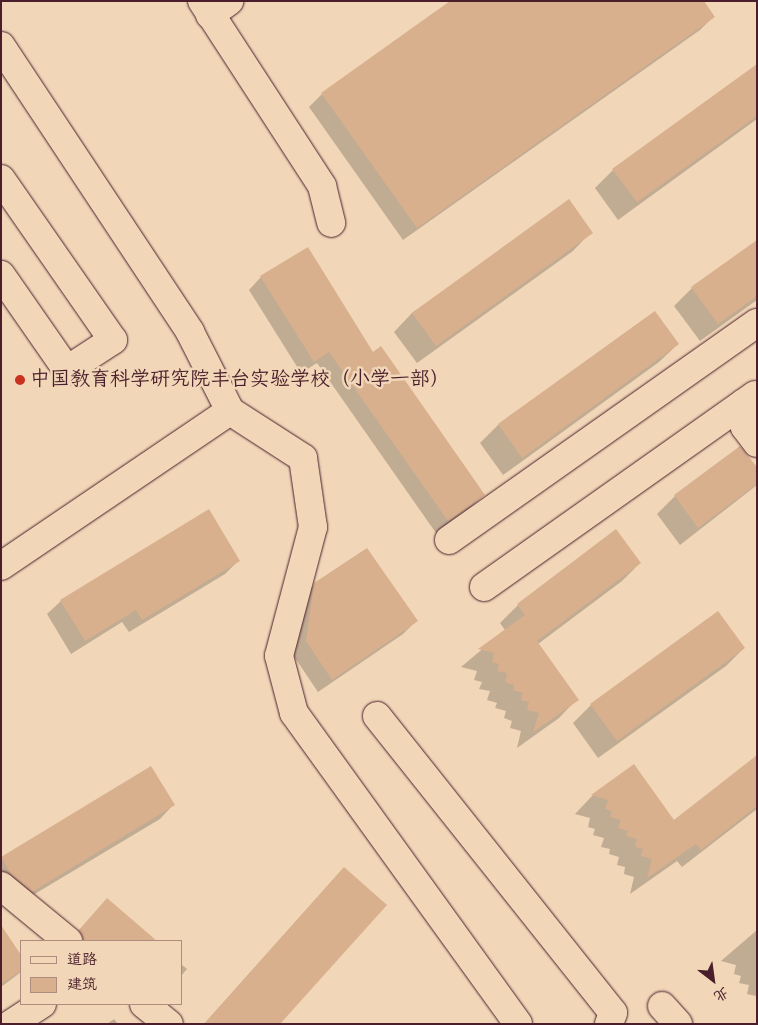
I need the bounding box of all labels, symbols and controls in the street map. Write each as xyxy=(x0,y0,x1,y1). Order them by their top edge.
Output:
place label: 中国教育科学研究院丰台实验学校（小学一部） xyxy=(30,368,450,392)
marker: 中国教育科学研究院丰台实验学校（小学一部） xyxy=(14,374,26,386)
legend xyxy=(20,940,182,1005)
text: 道路 xyxy=(67,949,97,971)
north arrow xyxy=(688,955,738,1005)
text: 建筑 xyxy=(67,974,97,996)
text: 北 xyxy=(709,981,732,1006)

